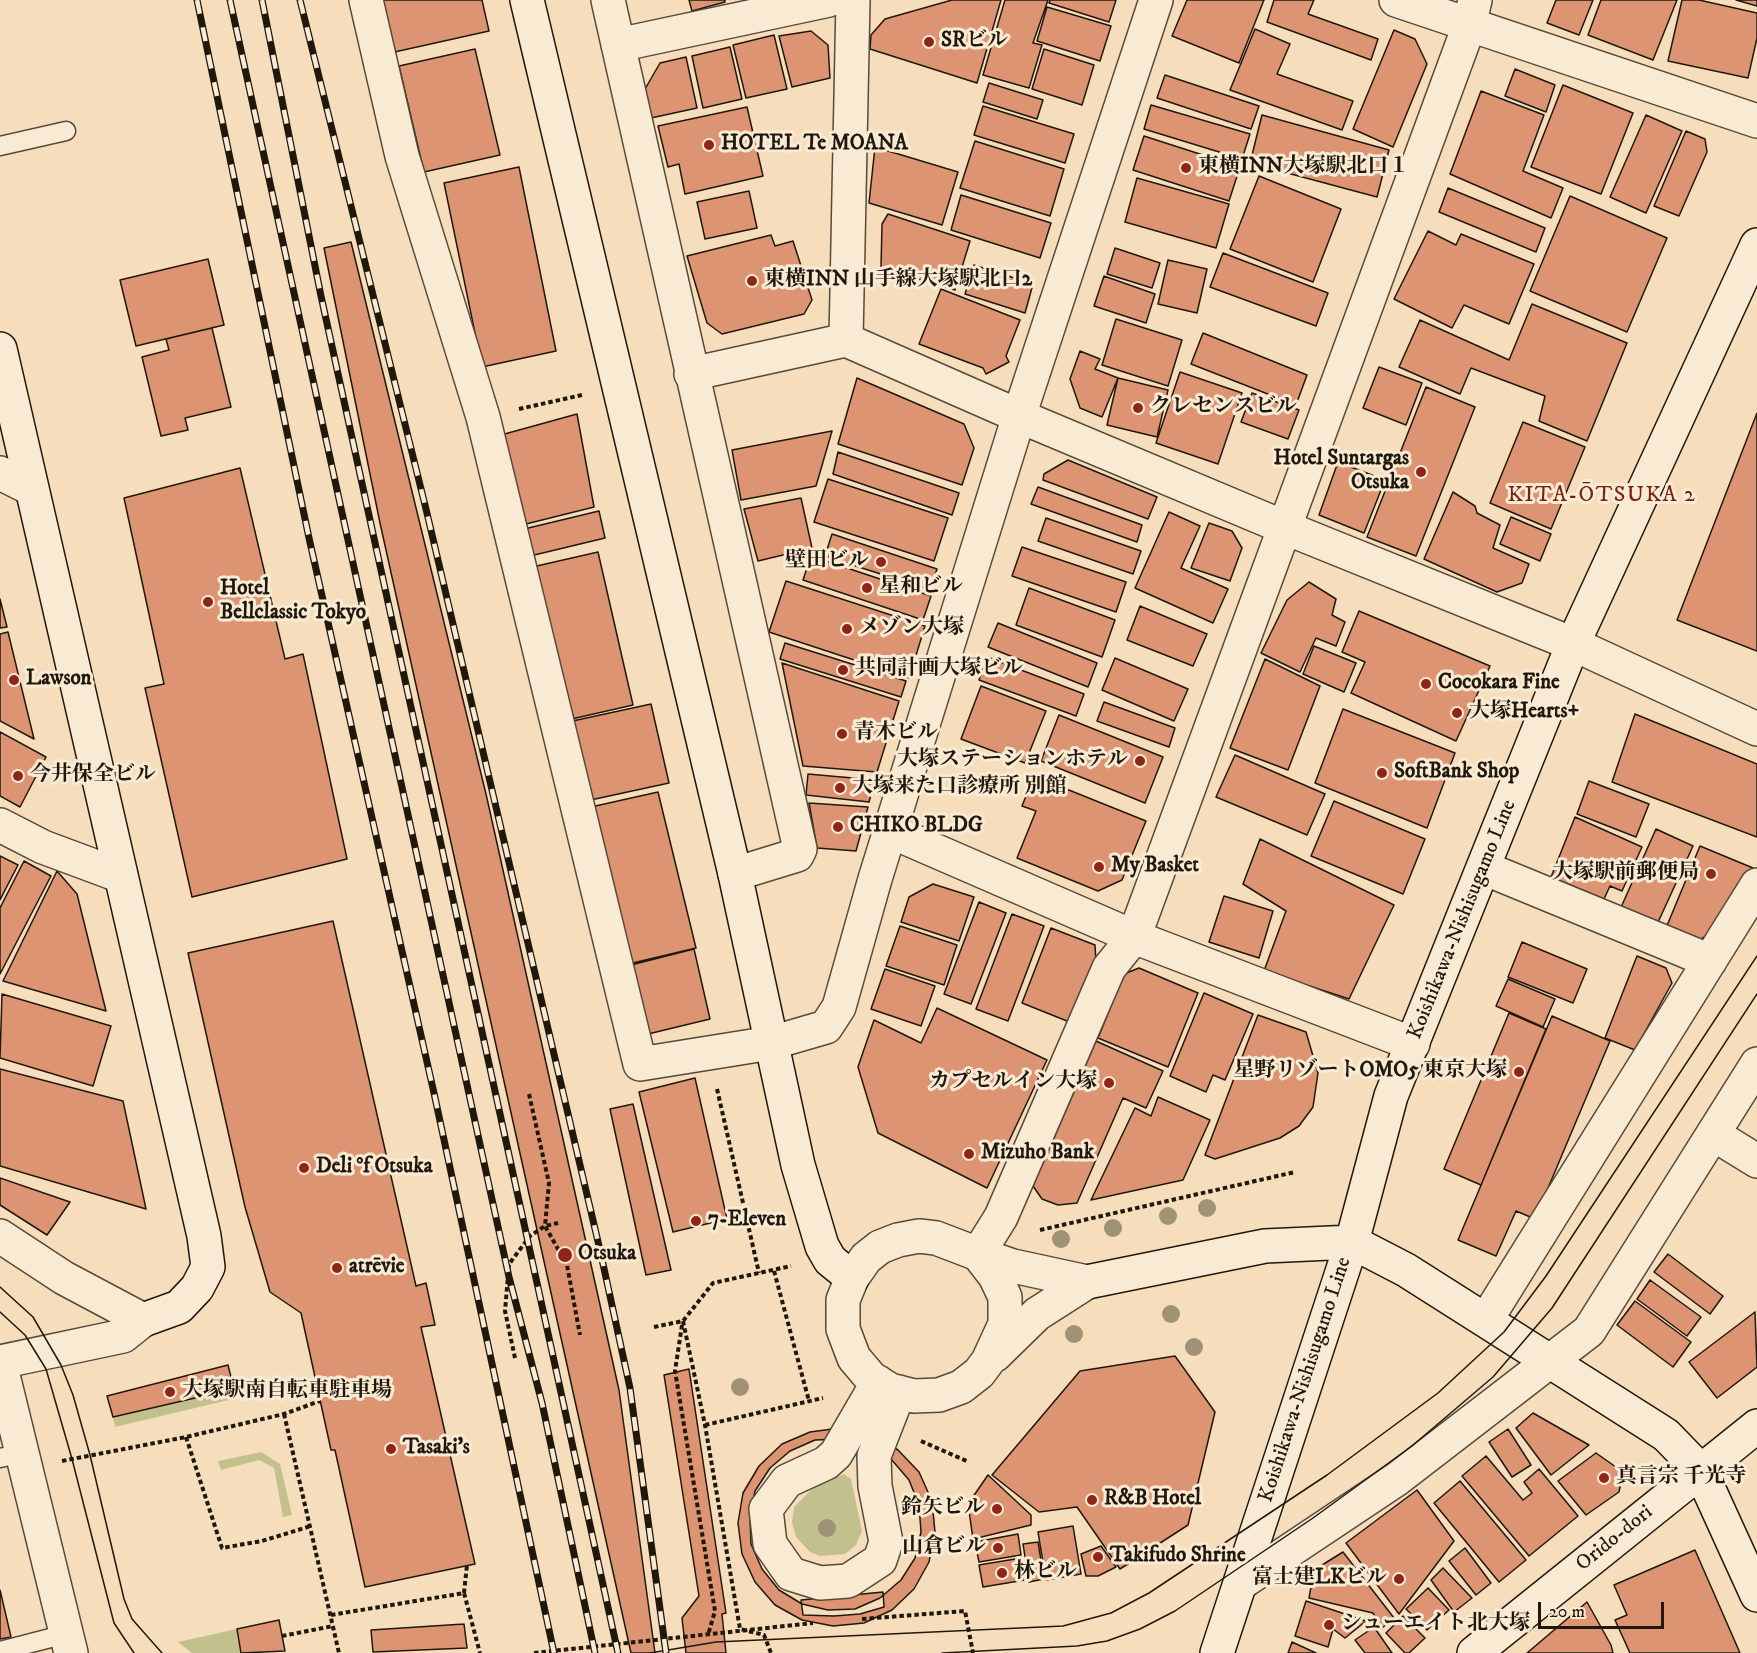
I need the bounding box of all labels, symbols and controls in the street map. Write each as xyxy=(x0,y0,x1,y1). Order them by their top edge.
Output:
place label: SRビル xyxy=(941,29,1008,55)
marker: SRビル xyxy=(922,35,936,49)
place label: HOTEL Te MOANA xyxy=(721,132,908,158)
marker: HOTEL Te MOANA xyxy=(702,138,716,152)
place label: 東横INN大塚駅北口１ xyxy=(1198,155,1409,181)
marker: 東横INN大塚駅北口１ xyxy=(1179,161,1193,175)
place label: 東横INN 山手線大塚駅北口2 xyxy=(764,268,1032,294)
marker: 東横INN 山手線大塚駅北口2 xyxy=(745,274,759,288)
place label: クレセンスビル xyxy=(1150,395,1297,421)
marker: クレセンスビル xyxy=(1131,401,1145,415)
place label: Hotel Suntargas Otsuka xyxy=(1274,447,1409,497)
marker: Hotel Suntargas Otsuka xyxy=(1414,465,1428,479)
district label: KITA-ŌTSUKA 2 xyxy=(1508,483,1696,509)
place label: 壁田ビル xyxy=(785,549,869,575)
marker: 壁田ビル xyxy=(874,555,888,569)
place label: 星和ビル xyxy=(879,575,963,601)
place label: Hotel Bellclassic Tokyo xyxy=(220,577,366,627)
marker: 星和ビル xyxy=(860,581,874,595)
marker: Hotel Bellclassic Tokyo xyxy=(201,595,215,609)
place label: メゾン大塚 xyxy=(859,616,964,642)
marker: メゾン大塚 xyxy=(840,622,854,636)
place label: 共同計画大塚ビル xyxy=(855,657,1023,683)
marker: 共同計画大塚ビル xyxy=(836,663,850,677)
place label: Lawson xyxy=(26,667,92,693)
place label: Cocokara Fine xyxy=(1438,671,1560,697)
marker: Lawson xyxy=(7,673,21,687)
marker: Cocokara Fine xyxy=(1419,677,1433,691)
place label: 大塚Hearts+ xyxy=(1469,700,1579,726)
marker: 大塚Hearts+ xyxy=(1450,706,1464,720)
place label: 青木ビル xyxy=(854,721,938,747)
marker: 青木ビル xyxy=(835,727,849,741)
place label: 大塚ステーションホテル xyxy=(897,748,1128,774)
marker: 大塚ステーションホテル xyxy=(1133,754,1147,768)
place label: SoftBank Shop xyxy=(1394,760,1519,786)
place label: 今井保全ビル xyxy=(30,763,156,789)
marker: SoftBank Shop xyxy=(1375,766,1389,780)
marker: 今井保全ビル xyxy=(11,769,25,783)
place label: 大塚来た口診療所 別館 xyxy=(852,775,1067,801)
marker: 大塚来た口診療所 別館 xyxy=(833,781,847,795)
street label: Koishikawa-Nishisugamo Line xyxy=(1403,797,1523,1043)
place label: CHIKO BLDG xyxy=(850,814,983,840)
marker: CHIKO BLDG xyxy=(831,820,845,834)
place label: My Basket xyxy=(1111,854,1199,880)
marker: My Basket xyxy=(1092,860,1106,874)
place label: 大塚駅前郵便局 xyxy=(1552,861,1699,887)
marker: 大塚駅前郵便局 xyxy=(1704,867,1718,881)
place label: 星野リゾートOMO5 東京大塚 xyxy=(1234,1059,1507,1085)
marker: 星野リゾートOMO5 東京大塚 xyxy=(1512,1065,1526,1079)
place label: カプセルイン大塚 xyxy=(929,1070,1097,1096)
marker: カプセルイン大塚 xyxy=(1102,1076,1116,1090)
place label: Mizuho Bank xyxy=(981,1141,1094,1167)
marker: Mizuho Bank xyxy=(962,1147,976,1161)
place label: Deli °f Otsuka xyxy=(316,1155,433,1181)
marker: Deli °f Otsuka xyxy=(297,1161,311,1175)
place label: 7-Eleven xyxy=(708,1208,786,1234)
marker: 7-Eleven xyxy=(689,1214,703,1228)
place label: Otsuka xyxy=(578,1242,636,1268)
marker: Otsuka xyxy=(556,1246,574,1264)
street label: Koishikawa-Nishisugamo Line xyxy=(1254,1254,1358,1506)
place label: atrēvie xyxy=(349,1255,405,1281)
marker: atrēvie xyxy=(330,1261,344,1275)
place label: 大塚駅南自転車駐車場 xyxy=(182,1379,392,1405)
marker: 大塚駅南自転車駐車場 xyxy=(163,1385,177,1399)
place label: Tasaki's xyxy=(403,1436,470,1462)
marker: Tasaki's xyxy=(384,1442,398,1456)
place label: 真言宗 千光寺 xyxy=(1616,1465,1747,1491)
marker: 真言宗 千光寺 xyxy=(1597,1471,1611,1485)
place label: R&B Hotel xyxy=(1104,1487,1201,1513)
marker: R&B Hotel xyxy=(1085,1493,1099,1507)
place label: 鈴矢ビル xyxy=(901,1496,985,1522)
street label: Orido-dori xyxy=(1572,1501,1658,1577)
marker: 鈴矢ビル xyxy=(990,1502,1004,1516)
place label: 山倉ビル xyxy=(902,1535,986,1561)
marker: 山倉ビル xyxy=(991,1541,1005,1555)
place label: Takifudo Shrine xyxy=(1110,1544,1246,1570)
marker: Takifudo Shrine xyxy=(1091,1550,1105,1564)
place label: 林ビル xyxy=(1014,1560,1077,1586)
marker: 林ビル xyxy=(995,1566,1009,1580)
place label: 富士建LKビル xyxy=(1252,1566,1387,1592)
marker: 富士建LKビル xyxy=(1392,1572,1406,1586)
scale bar xyxy=(1541,1590,1667,1628)
text: 20 m xyxy=(1549,1601,1585,1623)
place label: シューエイト北大塚 xyxy=(1341,1612,1530,1638)
marker: シューエイト北大塚 xyxy=(1322,1618,1336,1632)

